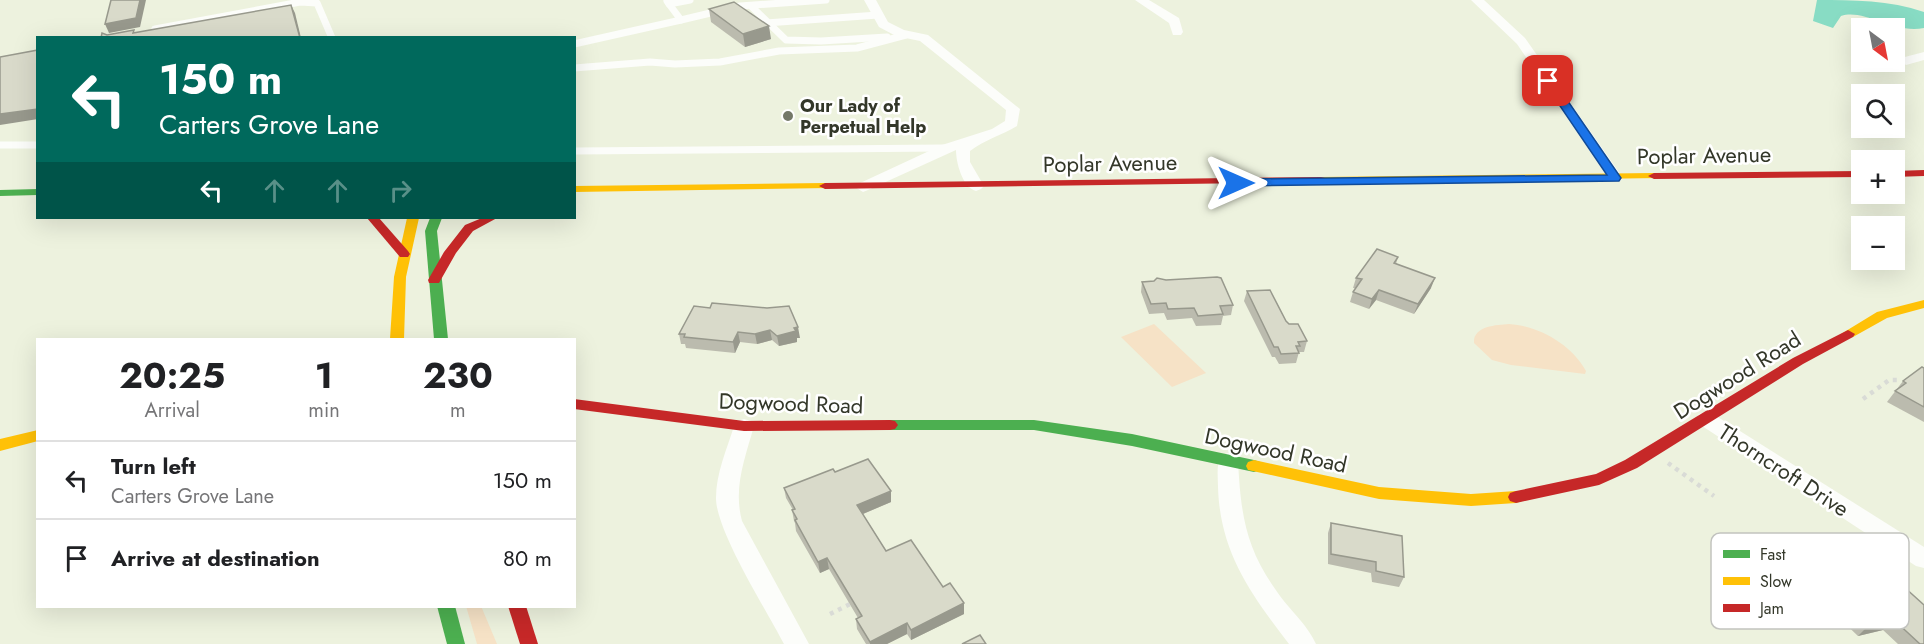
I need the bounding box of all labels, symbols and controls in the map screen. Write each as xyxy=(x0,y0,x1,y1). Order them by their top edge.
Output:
north arrow xyxy=(1851,18,1905,72)
map controls xyxy=(1851,18,1905,270)
text: 150 m xyxy=(159,49,282,110)
pin xyxy=(1522,55,1573,106)
icon: left xyxy=(60,60,138,138)
icon: arrive xyxy=(1531,64,1564,97)
button: search xyxy=(1851,84,1905,138)
place label: Our Lady of Perpetual Help xyxy=(800,93,926,140)
text: Carters Grove Lane xyxy=(159,105,379,144)
marker: Our Lady of Perpetual Help xyxy=(781,109,795,123)
street label: Poplar Avenue xyxy=(1637,138,1771,172)
street label: Poplar Avenue xyxy=(1043,146,1177,180)
button: + xyxy=(1851,150,1905,204)
position arrow xyxy=(1204,151,1268,215)
icon: left xyxy=(195,174,228,207)
icon: ahead xyxy=(258,174,291,207)
icon: ahead xyxy=(321,174,354,207)
icon: right xyxy=(384,174,417,207)
button: − xyxy=(1851,216,1905,270)
street label: Dogwood Road xyxy=(1667,323,1807,427)
text: 20:25 xyxy=(119,349,225,401)
text: 1 xyxy=(315,349,333,401)
text: 230 xyxy=(423,349,493,401)
street label: Dogwood Road xyxy=(718,384,864,422)
text: Arrival xyxy=(145,396,200,425)
text: min xyxy=(308,396,340,425)
text: m xyxy=(450,396,466,425)
street label: Thorncroft Drive xyxy=(1713,416,1855,524)
street label: Dogwood Road xyxy=(1202,419,1350,481)
text: Turn left xyxy=(111,450,196,482)
icon: left xyxy=(60,464,93,497)
text: 150 m xyxy=(493,464,552,496)
text: Carters Grove Lane xyxy=(111,482,274,511)
legend xyxy=(1711,533,1909,629)
icon: arrive xyxy=(60,542,93,575)
text: Arrive at destination xyxy=(111,542,320,574)
text: 80 m xyxy=(503,542,552,574)
text: Fast xyxy=(1760,543,1786,566)
text: Slow xyxy=(1760,570,1792,593)
text: Jam xyxy=(1758,597,1784,620)

